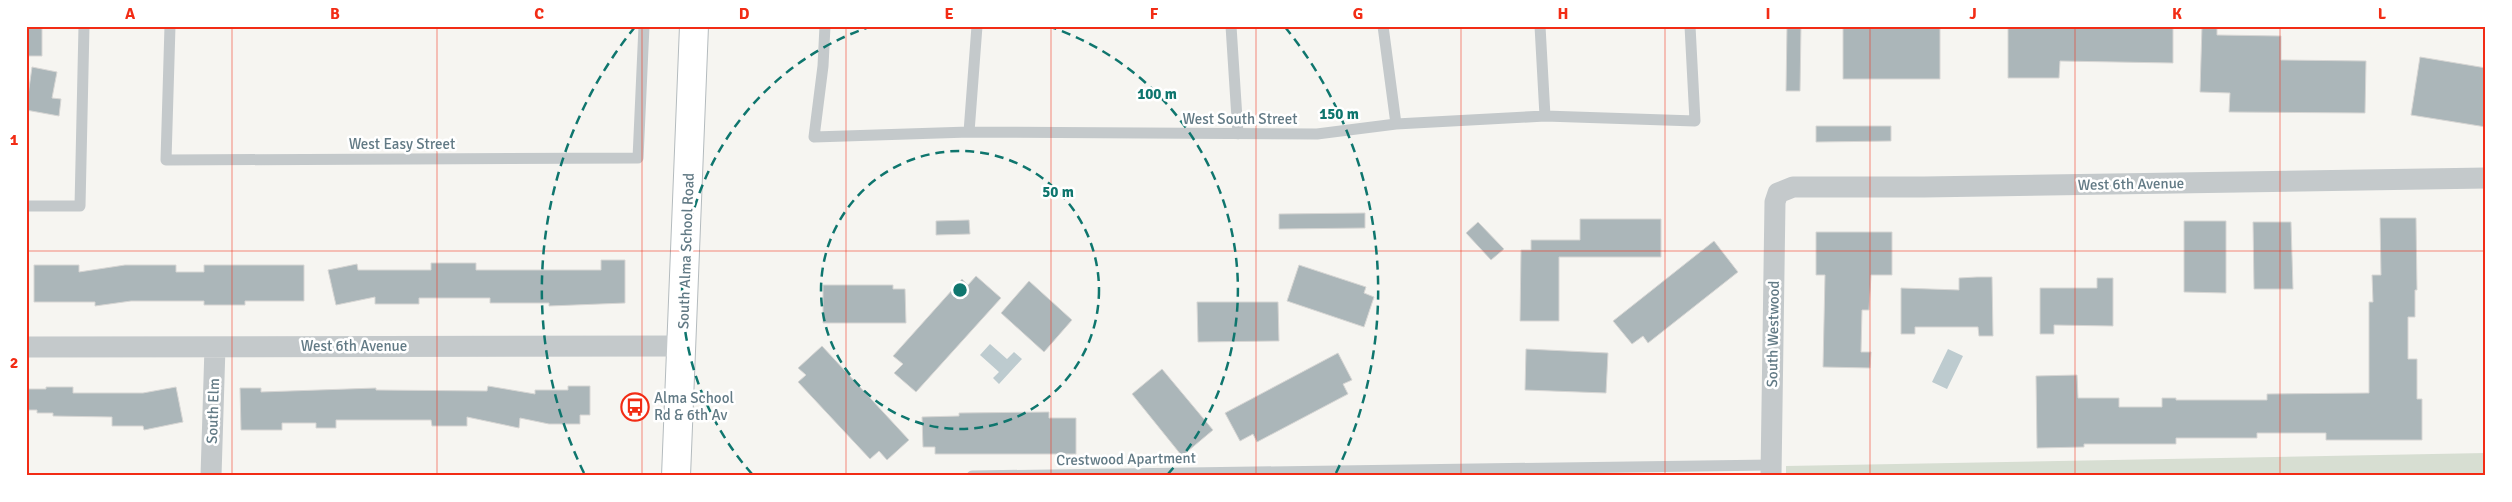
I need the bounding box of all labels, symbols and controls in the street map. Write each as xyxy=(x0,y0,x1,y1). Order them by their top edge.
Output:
text: A xyxy=(125,4,136,24)
text: B xyxy=(330,4,340,24)
text: C xyxy=(534,4,544,24)
text: D xyxy=(739,4,750,24)
text: E xyxy=(944,4,954,24)
text: F xyxy=(1150,4,1159,24)
text: G xyxy=(1353,4,1363,24)
text: H xyxy=(1558,4,1568,24)
text: I xyxy=(1765,4,1771,24)
text: J xyxy=(1969,4,1977,24)
text: K xyxy=(2172,4,2182,24)
text: L xyxy=(2378,4,2387,24)
text: 100 m xyxy=(1137,85,1177,103)
text: 150 m xyxy=(1319,105,1359,123)
street label: West South Street xyxy=(1183,110,1297,128)
text: 1 xyxy=(10,130,19,150)
street label: West Easy Street xyxy=(349,135,455,153)
street label: South Alma School Road xyxy=(674,173,698,329)
street label: West 6th Avenue xyxy=(2078,174,2184,194)
text: 50 m xyxy=(1042,183,1074,201)
street label: South Westwood xyxy=(1763,280,1783,388)
centre of rings xyxy=(951,281,969,299)
street label: West 6th Avenue xyxy=(301,337,407,355)
text: 2 xyxy=(10,353,18,373)
street label: South Elm xyxy=(203,378,223,444)
place label: Alma School Rd & 6th Av xyxy=(654,389,734,424)
bus stop icon: Alma School Rd & 6th Av xyxy=(620,392,650,422)
street label: Crestwood Apartment xyxy=(1056,449,1196,469)

